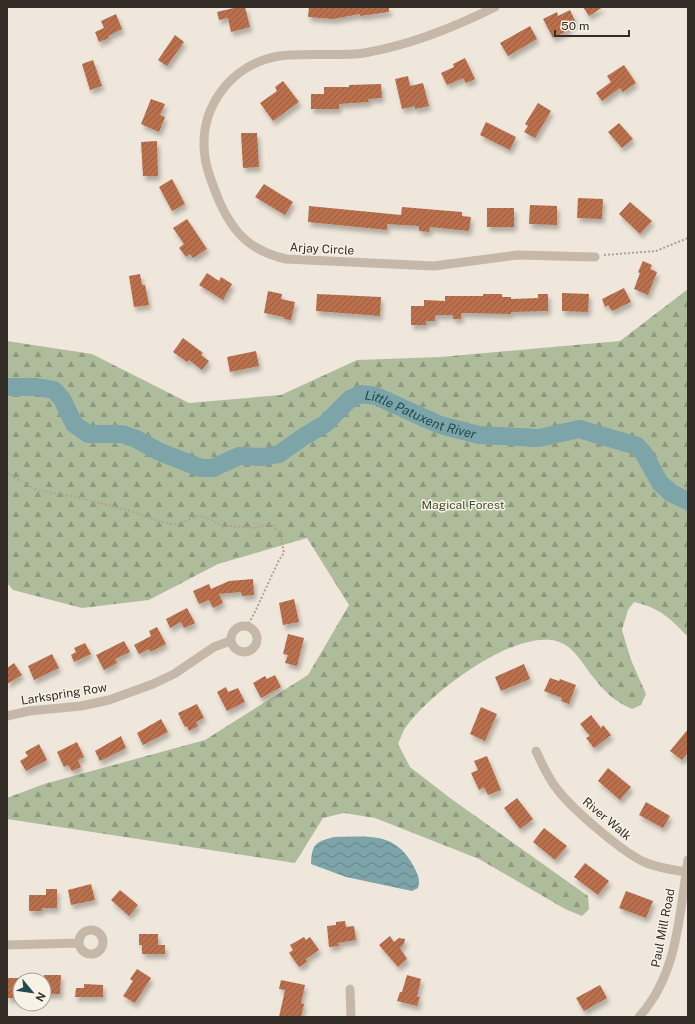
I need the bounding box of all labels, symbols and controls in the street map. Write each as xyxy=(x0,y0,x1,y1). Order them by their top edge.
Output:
scale bar xyxy=(555,12,629,38)
text: 50 m xyxy=(561,19,589,33)
street label: Arjay Circle xyxy=(289,240,355,258)
water label: Little Patuxent River xyxy=(364,388,478,442)
park label: Magical Forest xyxy=(422,498,505,512)
street label: Larkspring Row xyxy=(20,680,109,708)
street label: River Walk xyxy=(580,795,634,843)
street label: Paul Mill Road xyxy=(649,887,677,969)
north arrow xyxy=(12,972,52,1012)
text: N xyxy=(33,990,48,1004)

